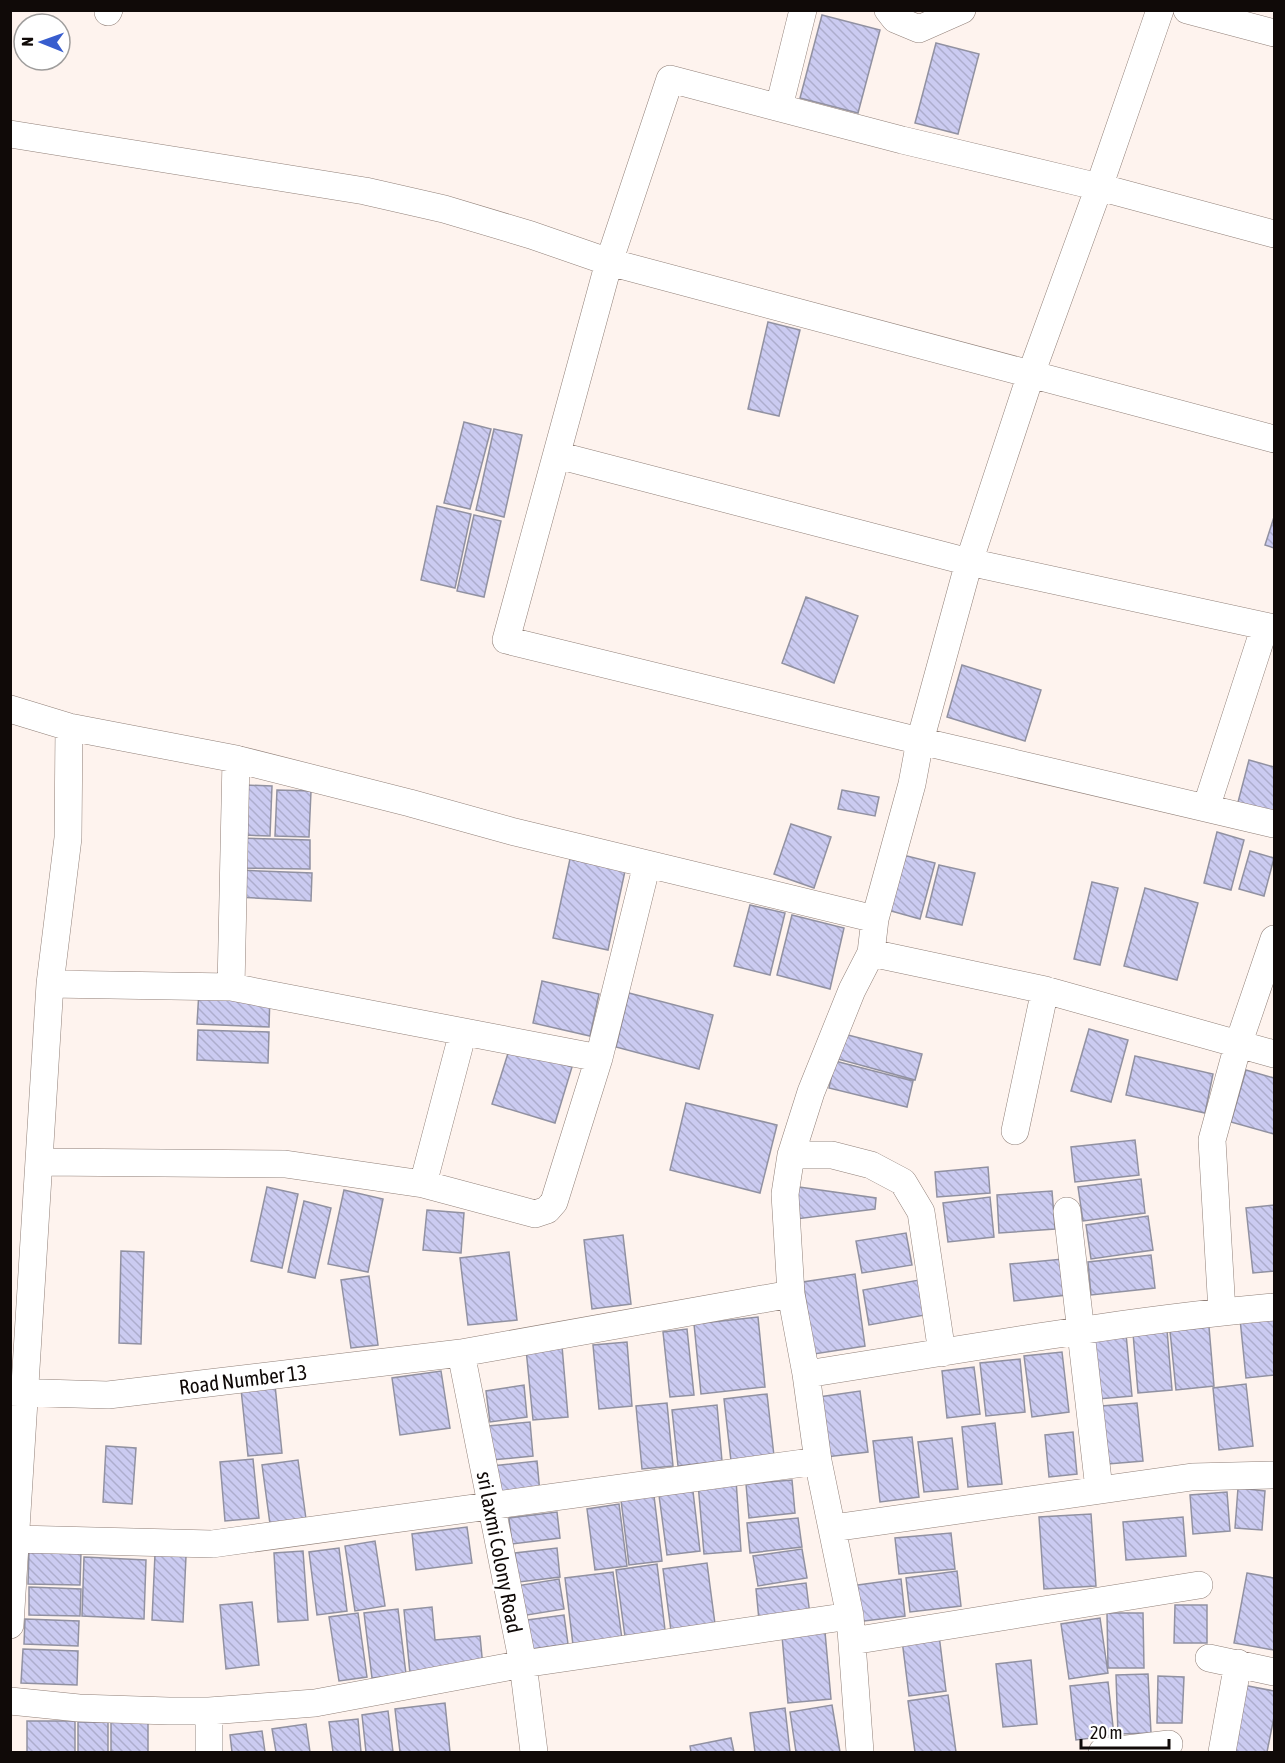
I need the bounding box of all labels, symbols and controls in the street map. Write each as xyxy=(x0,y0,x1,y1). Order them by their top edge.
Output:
north arrow xyxy=(12,12,72,72)
text: N xyxy=(18,37,36,47)
street label: Road Number 13 xyxy=(178,1359,308,1399)
street label: sri laxmi Colony Road xyxy=(473,1469,527,1635)
scale bar xyxy=(1081,1712,1170,1750)
text: 20 m xyxy=(1090,1722,1122,1743)

